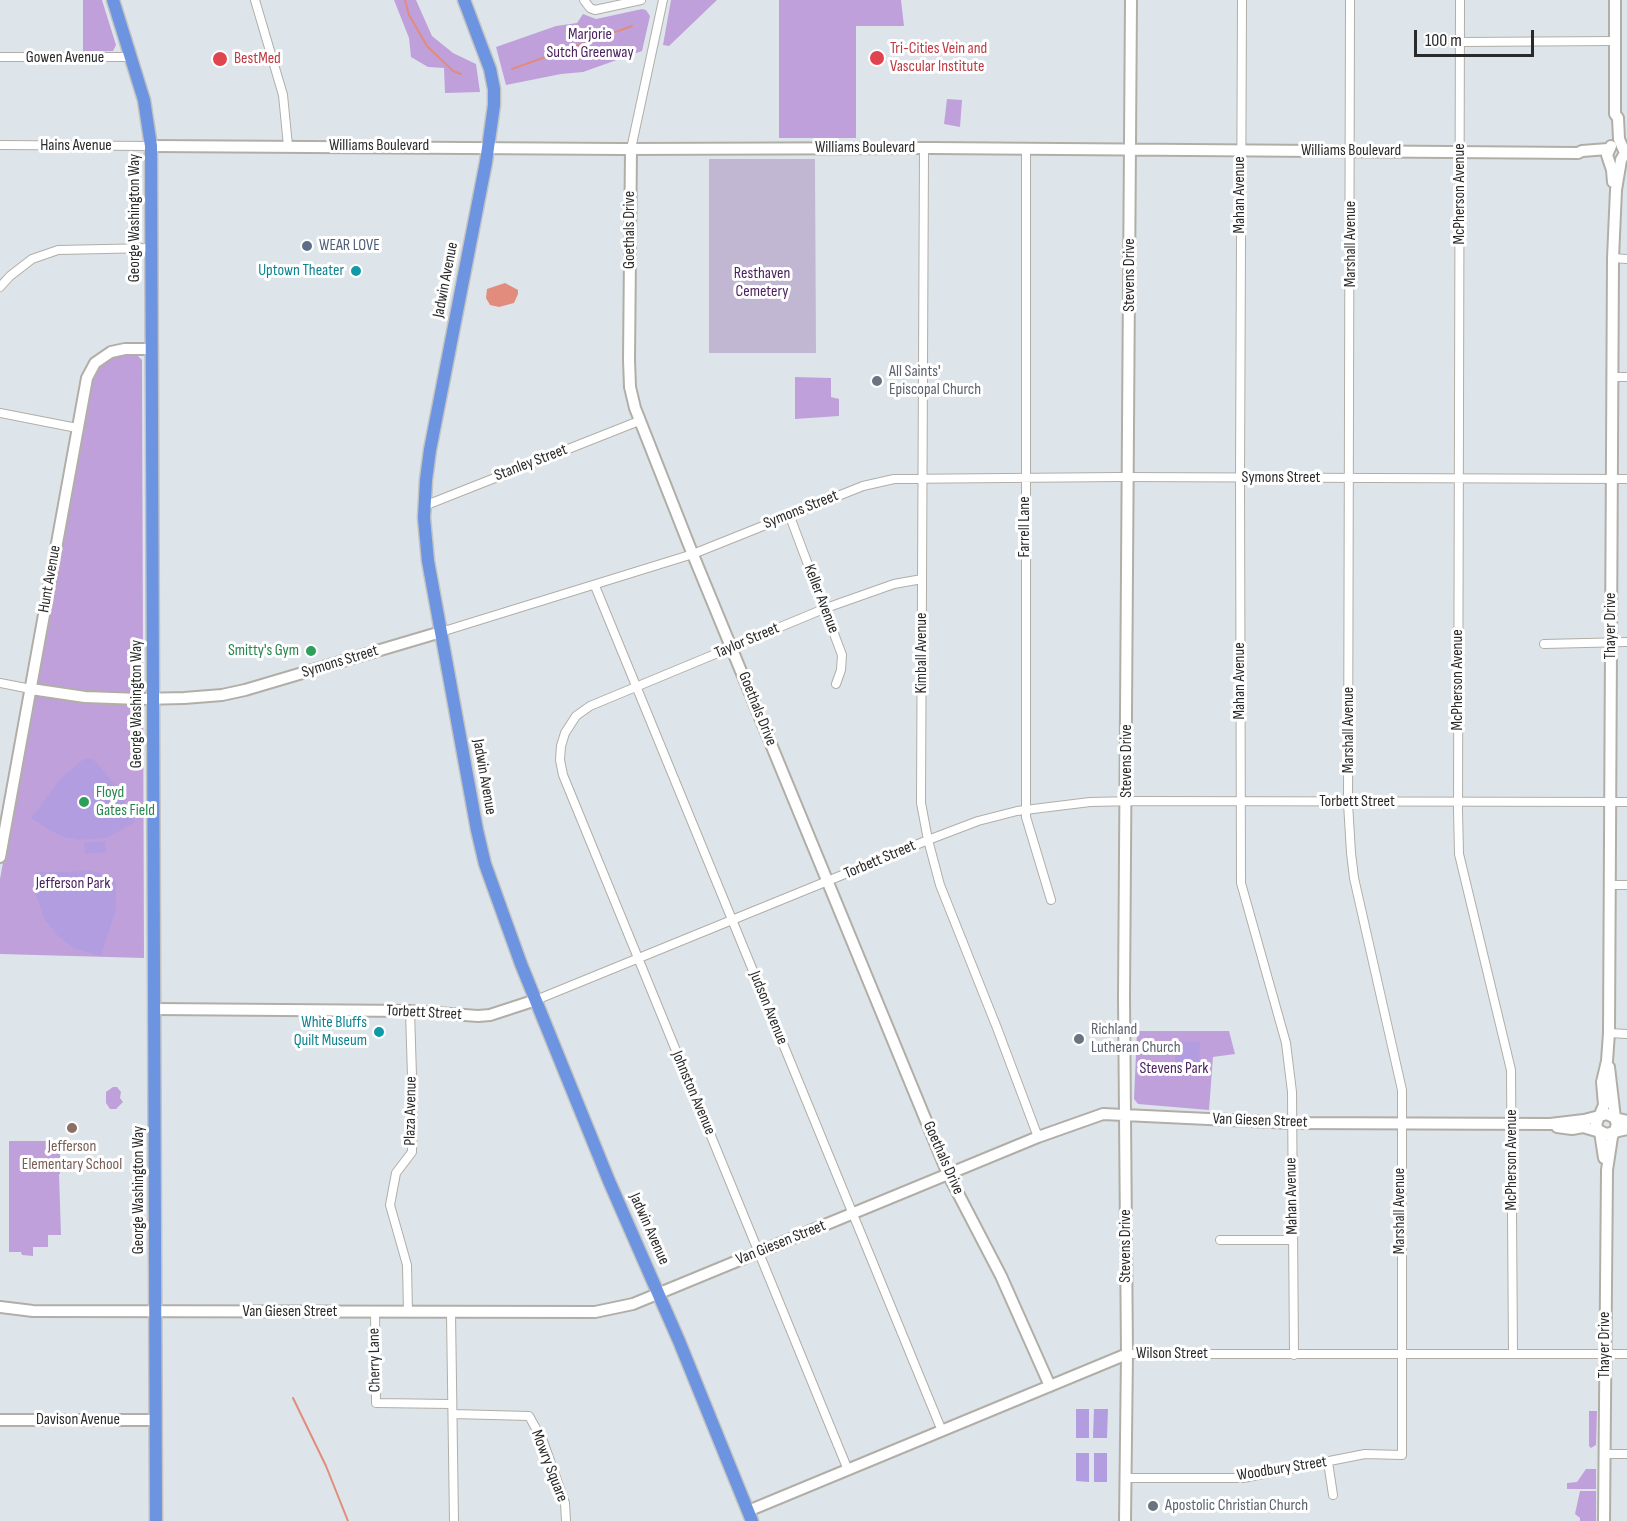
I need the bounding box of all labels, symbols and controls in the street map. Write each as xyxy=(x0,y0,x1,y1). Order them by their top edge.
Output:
scale bar xyxy=(1417,18,1537,56)
park label: Marjorie Sutch Greenway xyxy=(546,25,634,63)
text: 100 m xyxy=(1425,30,1462,51)
place label: Tri-Cities Vein and Vascular Institute xyxy=(890,39,987,77)
street label: Gowen Avenue xyxy=(26,48,104,68)
place label: BestMed xyxy=(234,49,281,69)
marker: Tri-Cities Vein and Vascular Institute xyxy=(868,49,886,67)
marker: BestMed xyxy=(211,50,229,68)
street label: Hains Avenue xyxy=(40,136,112,156)
street label: Williams Boulevard xyxy=(329,136,429,156)
street label: Williams Boulevard xyxy=(815,138,915,158)
street label: Williams Boulevard xyxy=(1301,141,1401,161)
street label: McPherson Avenue xyxy=(1450,143,1470,245)
street label: George Washington Way xyxy=(125,154,145,282)
street label: Mahan Avenue xyxy=(1230,156,1250,234)
street label: Goethals Drive xyxy=(620,191,640,269)
street label: Marshall Avenue xyxy=(1341,201,1361,287)
place label: WEAR LOVE xyxy=(319,236,380,256)
street label: Stevens Drive xyxy=(1120,238,1140,312)
marker: WEAR LOVE xyxy=(300,239,314,253)
street label: Jadwin Avenue xyxy=(429,241,463,319)
place label: Uptown Theater xyxy=(258,261,344,281)
marker: Uptown Theater xyxy=(349,264,363,278)
park label: Resthaven Cemetery xyxy=(734,264,790,302)
place label: All Saints' Episcopal Church xyxy=(889,362,981,400)
marker: All Saints' Episcopal Church xyxy=(870,374,884,388)
street label: Stanley Street xyxy=(492,440,570,486)
street label: Symons Street xyxy=(1242,468,1320,488)
street label: Symons Street xyxy=(761,486,841,534)
street label: Farrell Lane xyxy=(1015,496,1035,558)
street label: Hunt Avenue xyxy=(35,544,65,614)
street label: Keller Avenue xyxy=(799,562,843,636)
street label: Thayer Drive xyxy=(1601,593,1621,659)
street label: Kimball Avenue xyxy=(912,613,932,693)
street label: Taylor Street xyxy=(712,619,782,663)
street label: McPherson Avenue xyxy=(1448,629,1468,731)
street label: George Washington Way xyxy=(127,640,147,768)
place label: Smitty's Gym xyxy=(228,641,299,661)
street label: Symons Street xyxy=(300,641,380,683)
street label: Mahan Avenue xyxy=(1230,642,1250,720)
marker: Smitty's Gym xyxy=(304,644,318,658)
street label: Goethals Drive xyxy=(733,669,781,749)
street label: Marshall Avenue xyxy=(1339,687,1359,773)
street label: Stevens Drive xyxy=(1117,724,1137,798)
street label: Jadwin Avenue xyxy=(468,738,500,816)
place label: Floyd Gates Field xyxy=(96,783,155,821)
street label: Torbett Street xyxy=(1319,792,1395,812)
marker: Floyd Gates Field xyxy=(77,795,91,809)
street label: Torbett Street xyxy=(841,836,919,884)
park label: Jefferson Park xyxy=(36,874,110,894)
street label: Judson Avenue xyxy=(745,968,791,1048)
street label: Torbett Street xyxy=(386,1001,462,1025)
place label: White Bluffs Quilt Museum xyxy=(294,1013,367,1051)
place label: Richland Lutheran Church xyxy=(1091,1020,1181,1058)
marker: White Bluffs Quilt Museum xyxy=(372,1025,386,1039)
marker: Richland Lutheran Church xyxy=(1072,1032,1086,1046)
street label: Johnston Avenue xyxy=(667,1048,719,1138)
park label: Stevens Park xyxy=(1140,1059,1208,1079)
street label: Plaza Avenue xyxy=(401,1076,421,1146)
street label: McPherson Avenue xyxy=(1502,1109,1522,1211)
street label: Van Giesen Street xyxy=(1212,1110,1308,1132)
street label: Goethals Drive xyxy=(918,1118,968,1198)
marker: Jefferson Elementary School xyxy=(65,1121,79,1135)
street label: George Washington Way xyxy=(129,1126,149,1254)
place label: Jefferson Elementary School xyxy=(22,1137,122,1175)
street label: Mahan Avenue xyxy=(1282,1157,1302,1235)
street label: Marshall Avenue xyxy=(1390,1168,1410,1254)
street label: Jadwin Avenue xyxy=(625,1190,673,1268)
street label: Stevens Drive xyxy=(1116,1209,1136,1283)
street label: Van Giesen Street xyxy=(733,1216,829,1270)
street label: Van Giesen Street xyxy=(242,1302,338,1322)
street label: Thayer Drive xyxy=(1595,1312,1615,1378)
street label: Cherry Lane xyxy=(365,1328,385,1392)
street label: Wilson Street xyxy=(1136,1344,1208,1364)
street label: Davison Avenue xyxy=(36,1410,120,1430)
street label: Mowry Square xyxy=(526,1427,572,1505)
street label: Woodbury Street xyxy=(1236,1452,1328,1486)
place label: Apostolic Christian Church xyxy=(1165,1496,1308,1516)
marker: Apostolic Christian Church xyxy=(1146,1499,1160,1513)

